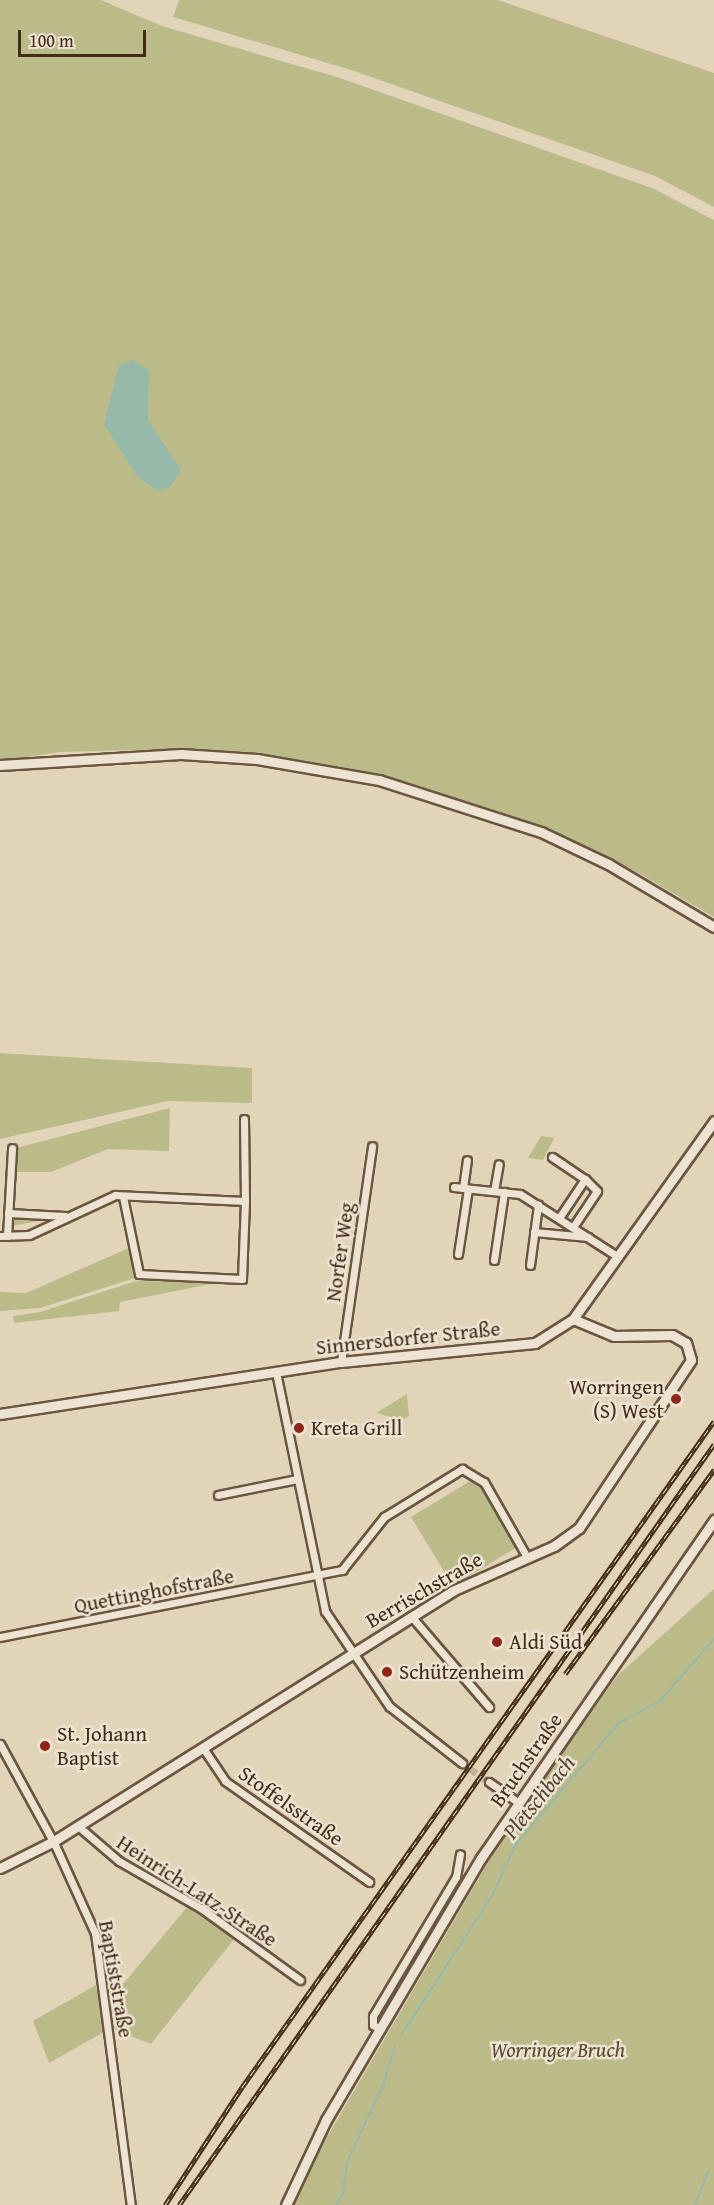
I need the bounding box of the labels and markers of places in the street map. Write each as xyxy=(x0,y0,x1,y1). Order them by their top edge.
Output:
place label: Worringen (S) West xyxy=(569,1374,664,1424)
marker: Worringen (S) West xyxy=(669,1392,683,1406)
place label: Kreta Grill xyxy=(311,1415,402,1441)
marker: Kreta Grill xyxy=(292,1421,306,1435)
place label: Aldi Süd xyxy=(509,1629,582,1655)
marker: Aldi Süd xyxy=(490,1635,504,1649)
place label: Schützenheim xyxy=(399,1659,524,1685)
marker: Schützenheim xyxy=(380,1665,394,1679)
place label: St. Johann Baptist xyxy=(57,1721,147,1771)
marker: St. Johann Baptist xyxy=(38,1739,52,1753)

